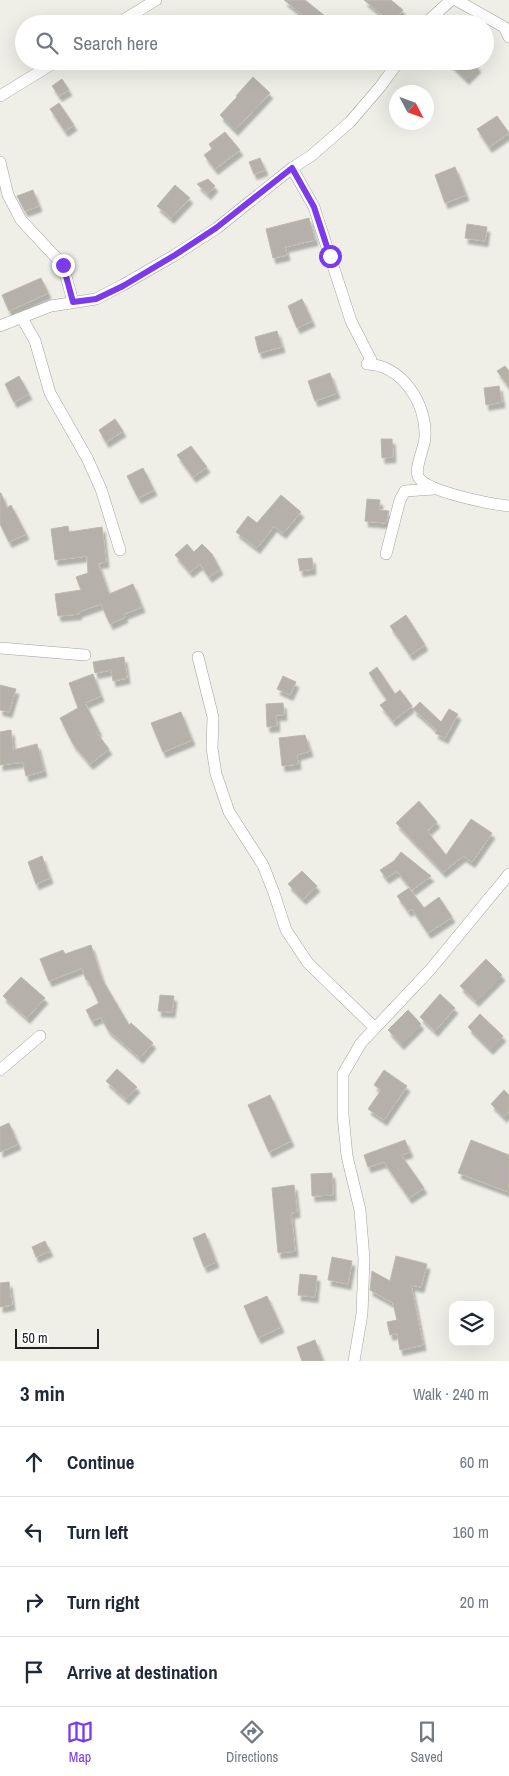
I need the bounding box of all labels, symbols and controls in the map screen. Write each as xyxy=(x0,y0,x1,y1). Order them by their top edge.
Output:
search box xyxy=(15,15,494,70)
icon: search xyxy=(33,29,61,57)
text: Search here xyxy=(73,30,158,56)
north arrow xyxy=(389,85,434,130)
route start xyxy=(319,245,342,268)
route end xyxy=(52,254,75,277)
map controls xyxy=(449,1301,494,1346)
button: layers xyxy=(449,1301,494,1346)
scale bar xyxy=(15,1326,99,1349)
text: 50 m xyxy=(22,1329,48,1347)
text: 3 min xyxy=(20,1379,65,1408)
text: Walk · 240 m xyxy=(413,1383,489,1405)
icon: ahead xyxy=(20,1448,48,1476)
text: Continue xyxy=(67,1449,135,1475)
text: 60 m xyxy=(460,1451,489,1473)
icon: left xyxy=(20,1518,48,1546)
text: Turn left xyxy=(67,1519,128,1545)
text: 160 m xyxy=(453,1521,489,1543)
icon: right xyxy=(20,1588,48,1616)
text: Turn right xyxy=(67,1589,139,1615)
text: 20 m xyxy=(460,1591,489,1613)
icon: arrive xyxy=(20,1658,48,1686)
text: Arrive at destination xyxy=(67,1659,218,1685)
tab: Map xyxy=(66,1718,94,1766)
tab: Directions xyxy=(226,1718,278,1766)
tab: Saved xyxy=(410,1718,443,1766)

